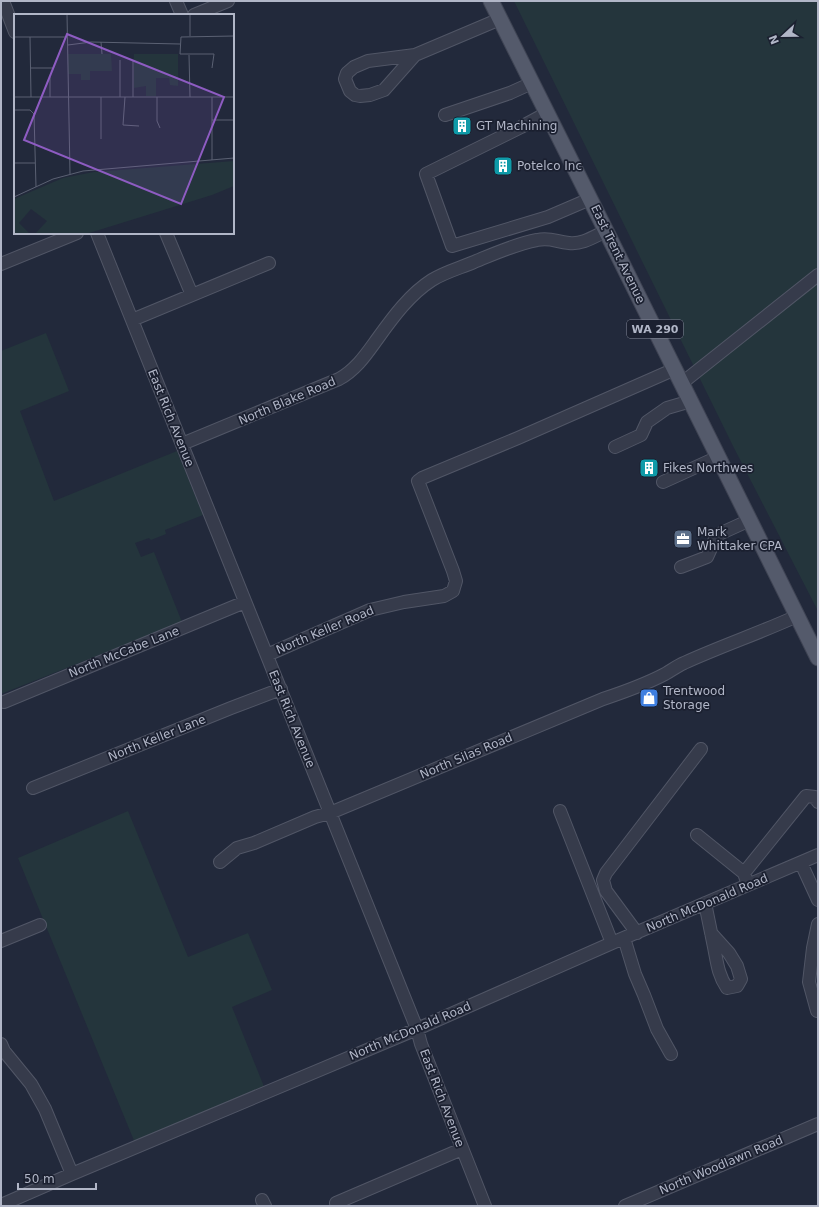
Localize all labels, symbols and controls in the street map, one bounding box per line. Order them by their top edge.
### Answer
inset map [14,14,234,234]
north arrow [763,16,803,56]
text: N [766,33,782,46]
building icon: GT Machining [451,115,473,137]
place label: GT Machining [476,119,557,133]
building icon: Potelco Inc [492,155,514,177]
place label: Potelco Inc [517,159,582,173]
street label: East Trent Avenue [588,202,648,306]
road number: WA 290 [627,320,683,338]
street label: East Rich Avenue [145,367,197,469]
street label: North Blake Road [236,374,338,428]
building icon: Fikes Northwes [638,457,660,479]
place label: Fikes Northwes [663,461,753,475]
place label: Mark Whittaker CPA [697,525,783,553]
office icon: Mark Whittaker CPA [672,528,694,550]
street label: North Keller Road [274,603,376,657]
street label: North McCabe Lane [67,623,181,681]
street label: East Rich Avenue [266,668,318,770]
place label: Trentwood Storage [662,684,725,712]
shop icon: Trentwood Storage [638,687,660,709]
street label: North Keller Lane [106,712,208,764]
street label: North Silas Road [418,730,514,782]
street label: North McDonald Road [644,871,770,935]
street label: North McDonald Road [347,999,473,1063]
street label: East Rich Avenue [417,1047,467,1149]
street label: North Woodlawn Road [657,1133,785,1197]
scale bar [18,1165,96,1191]
text: 50 m [24,1172,55,1186]

